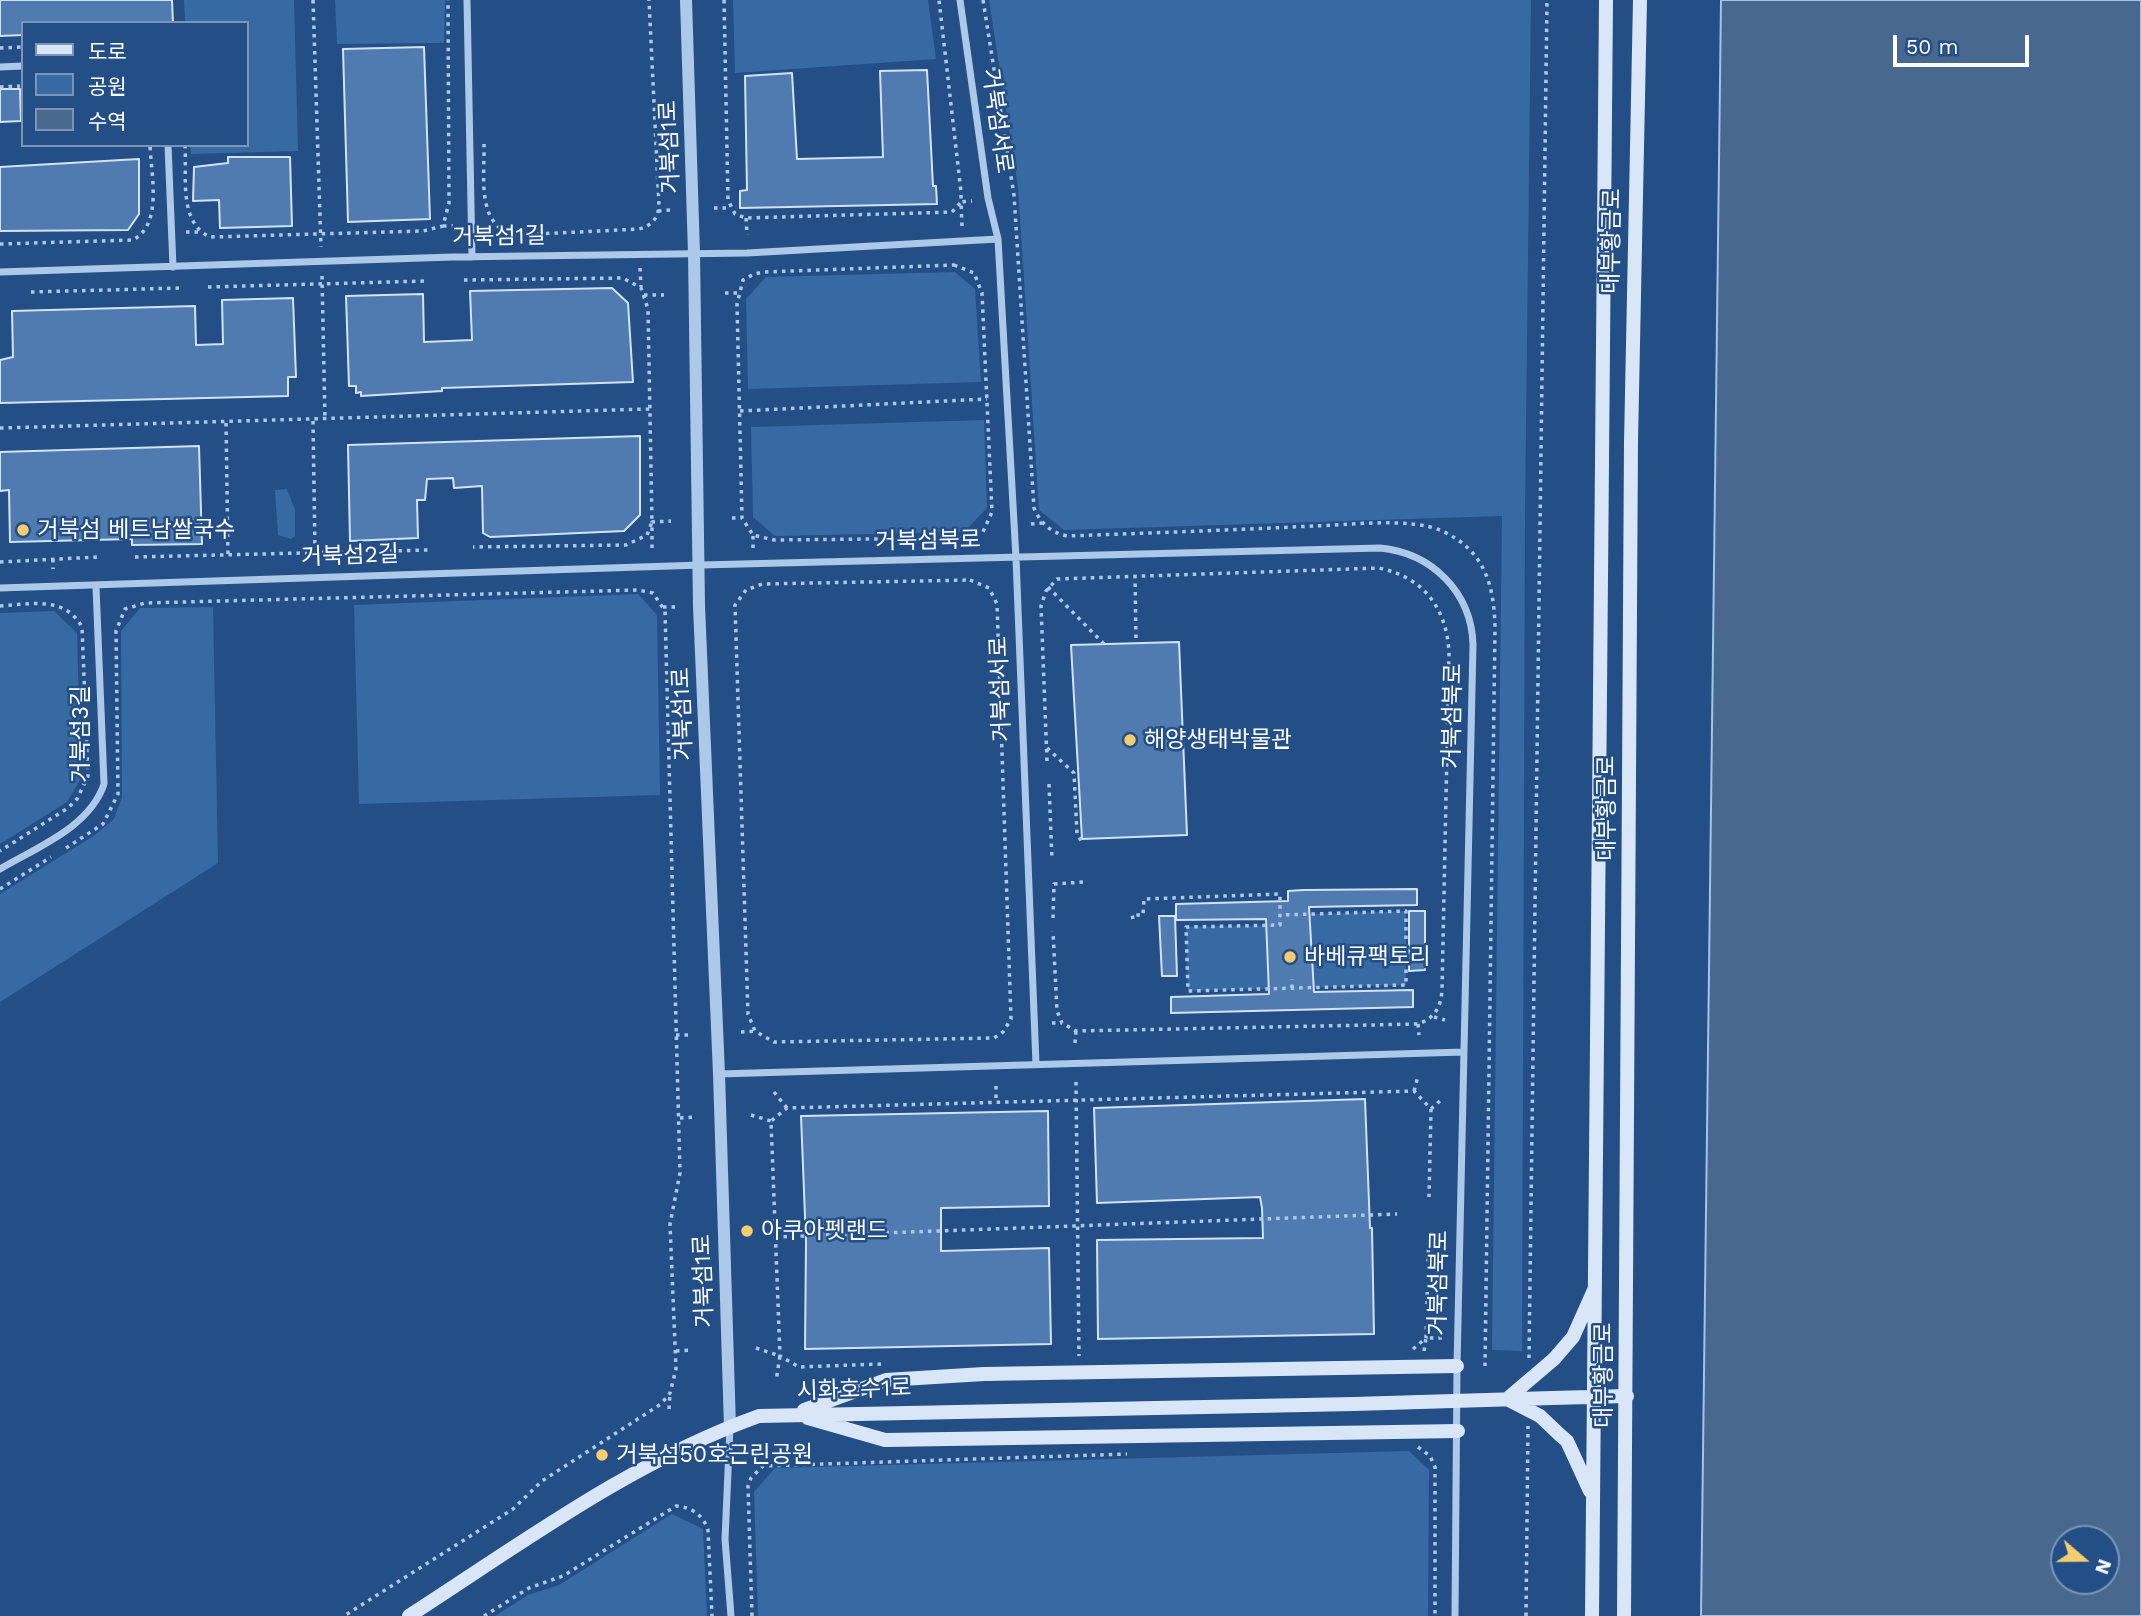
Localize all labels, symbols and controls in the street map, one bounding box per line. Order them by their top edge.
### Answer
legend [21,21,248,147]
scale bar [1896,21,2032,65]
text: 50 m [1906,34,1958,59]
text: 도로 [88,39,127,64]
street label: 거북섬서로 [976,67,1018,175]
text: 공원 [88,74,127,99]
street label: 거북섬1로 [655,100,685,194]
text: 수역 [88,109,127,134]
street label: 대부황금로 [1597,188,1627,294]
street label: 거북섬1길 [452,222,546,252]
place label: 거북섬 베트남쌀국수 [37,516,235,544]
marker: 거북섬 베트남쌀국수 [15,522,31,538]
street label: 거북섬북로 [875,526,981,556]
street label: 거북섬2길 [301,540,399,572]
street label: 거북섬서로 [985,636,1017,742]
street label: 거북섬북로 [1438,663,1468,769]
street label: 거북섬1로 [668,667,698,761]
street label: 거북섬3길 [67,685,95,783]
place label: 해양생태박물관 [1144,726,1292,754]
marker: 해양생태박물관 [1122,732,1138,748]
street label: 대부황금로 [1593,755,1621,861]
place label: 바베큐팩토리 [1304,943,1431,971]
marker: 바베큐팩토리 [1282,949,1298,965]
place label: 아쿠아펫랜드 [761,1217,888,1245]
marker: 아쿠아펫랜드 [739,1223,755,1239]
street label: 거북섬북로 [1424,1230,1454,1336]
street label: 거북섬1로 [689,1234,719,1328]
street label: 대부황금로 [1590,1322,1618,1428]
street label: 시화호수1로 [796,1374,912,1406]
place label: 거북섬50호근린공원 [616,1441,813,1469]
marker: 거북섬50호근린공원 [594,1447,610,1463]
north arrow [2050,1525,2120,1595]
text: N [2090,1556,2117,1577]

